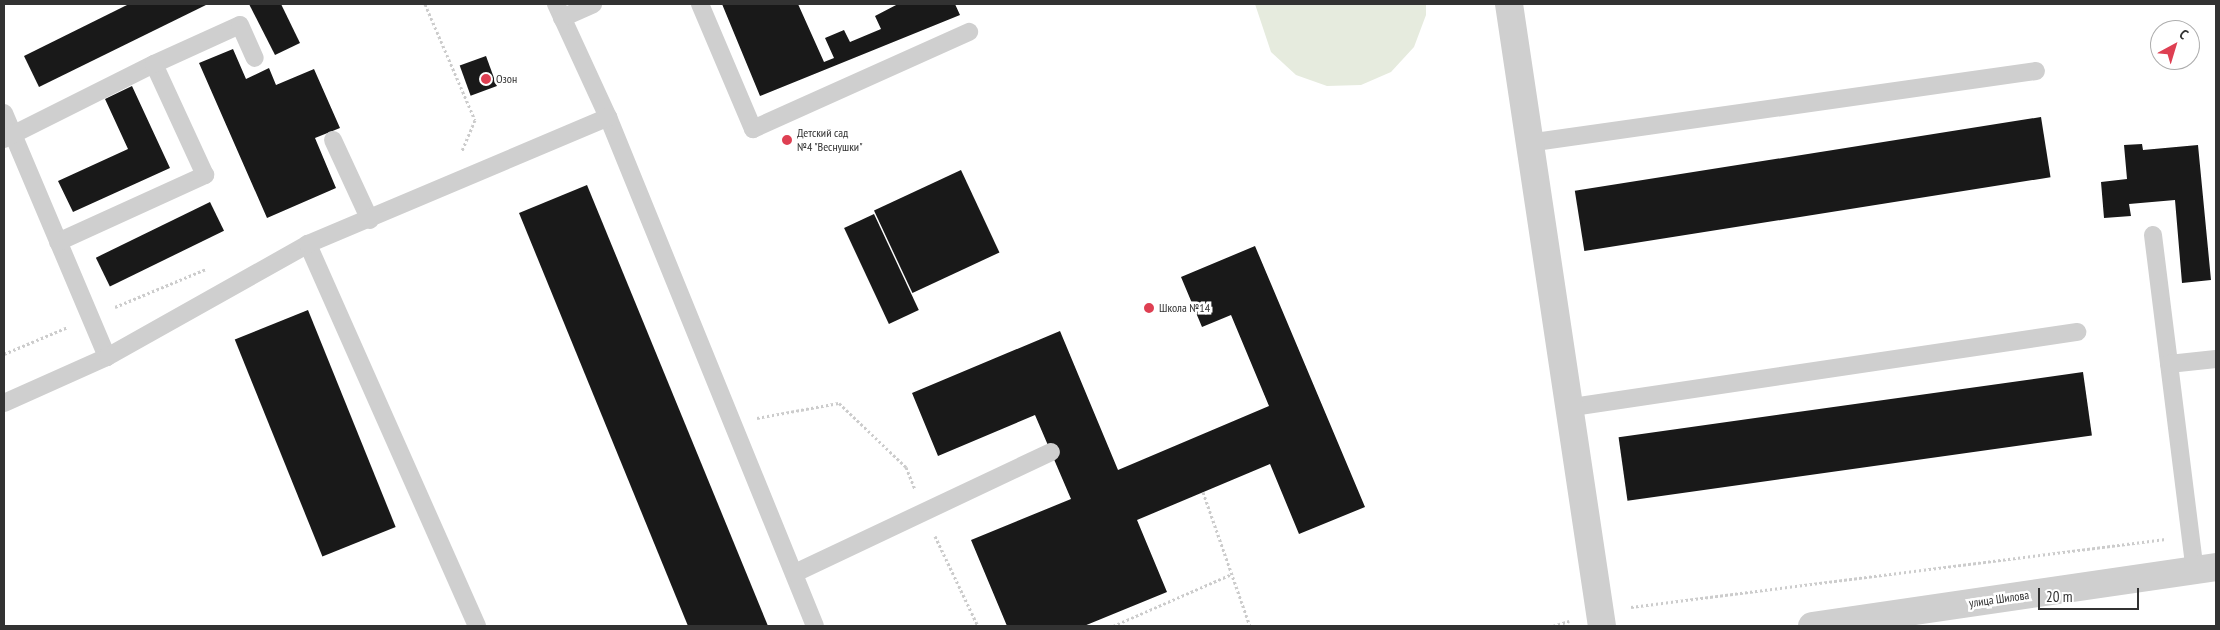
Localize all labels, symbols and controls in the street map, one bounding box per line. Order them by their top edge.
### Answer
north arrow [2150,20,2200,70]
text: С [2176,25,2192,43]
place label: Озон [496,72,517,86]
marker: Озон [480,73,492,85]
place label: Детский сад №4 "Веснушки" [797,126,863,154]
marker: Детский сад №4 "Веснушки" [781,134,793,146]
place label: Школа №14 [1159,301,1210,315]
marker: Школа №14 [1143,302,1155,314]
scale bar [2040,578,2141,610]
text: 20 m [2046,587,2072,606]
street label: улица Шилова [1968,588,2030,610]

